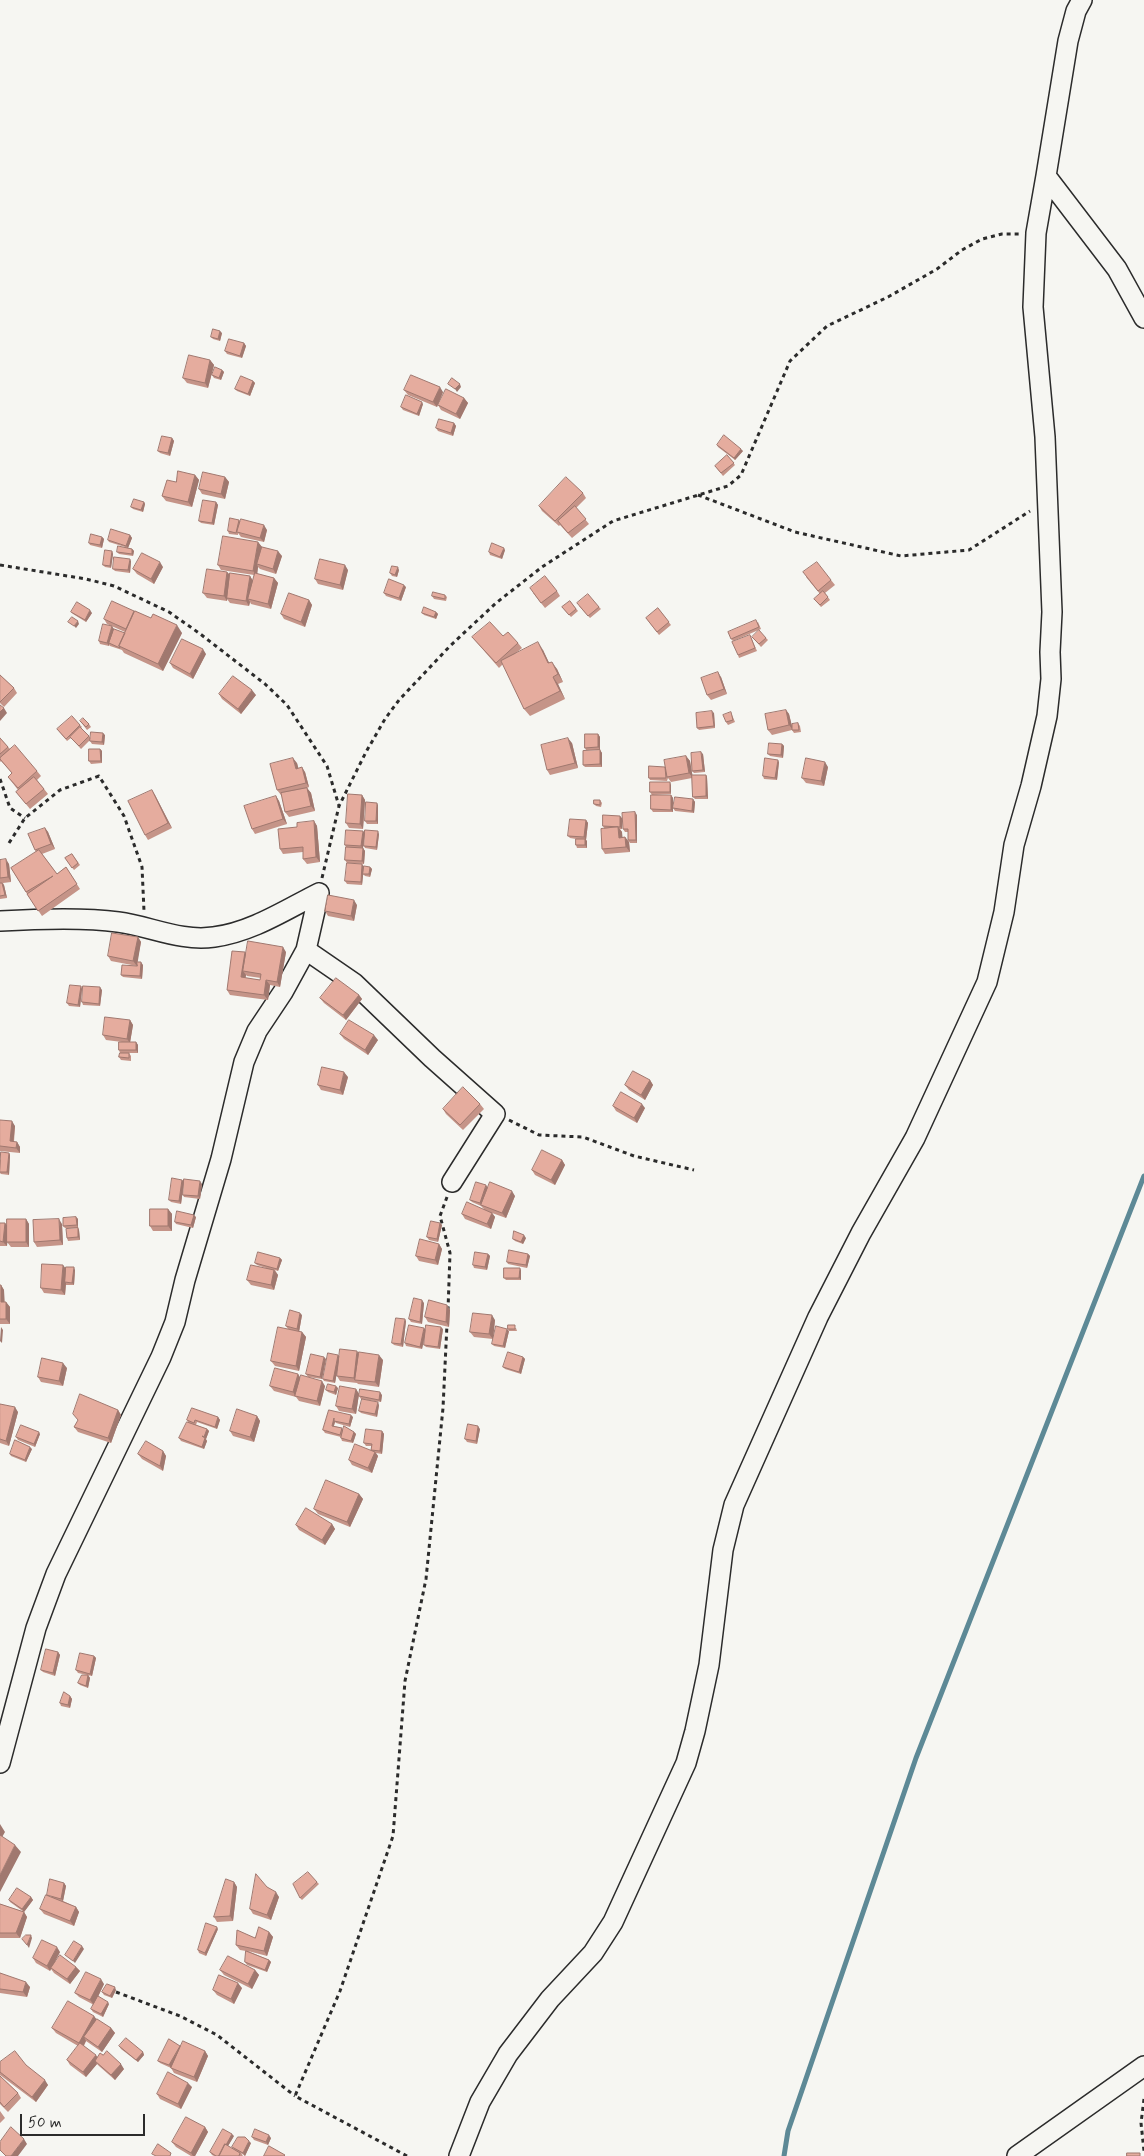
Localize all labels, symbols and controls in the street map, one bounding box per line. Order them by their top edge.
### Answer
scale bar [22,2104,148,2136]
text: 50 m [28,2113,62,2133]

